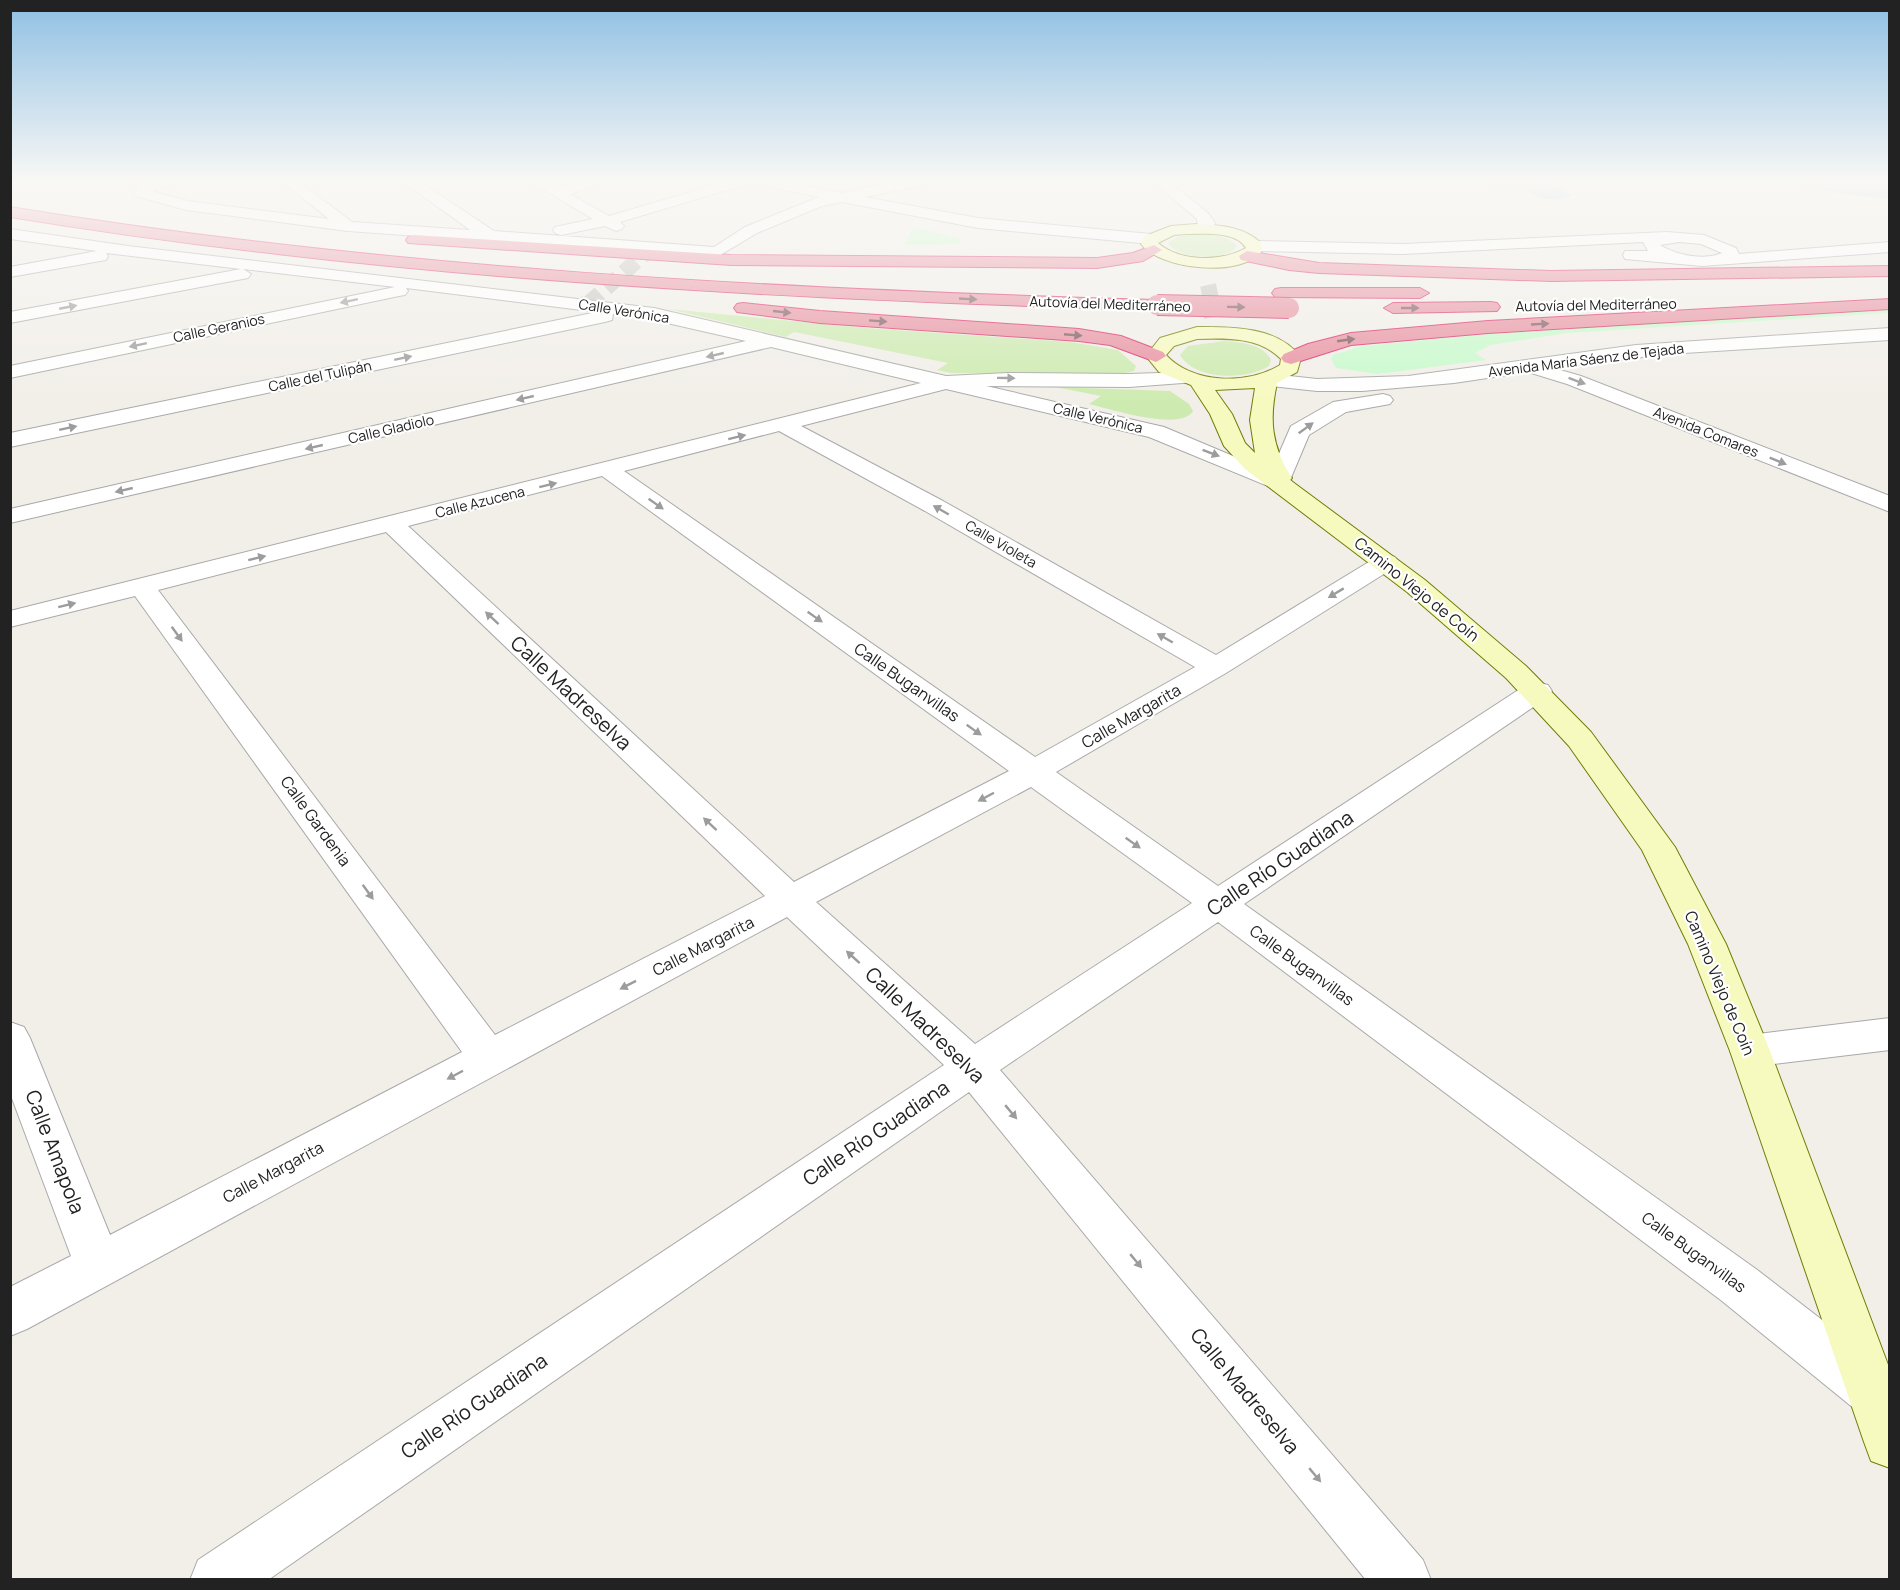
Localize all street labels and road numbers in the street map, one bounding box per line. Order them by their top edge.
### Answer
street label: Autovía del Mediterráneo [1029,291,1191,316]
street label: Calle Verónica [577,294,671,327]
street label: Autovía del Mediterráneo [1515,294,1677,315]
street label: Calle Geranios [171,309,266,346]
street label: Avenida María Sáenz de Tejada [1487,338,1685,381]
street label: Calle del Tulipán [267,355,373,396]
street label: Calle Verónica [1051,398,1145,437]
street label: Avenida Comares [1651,402,1762,461]
street label: Calle Gladiolo [346,409,436,448]
street label: Calle Azucena [433,481,527,522]
street label: Calle Violeta [962,515,1041,572]
street label: Camino Viejo de Coín [1350,532,1484,646]
street label: Calle Madreselva [505,629,638,756]
street label: Calle Buganvillas [850,637,964,727]
street label: Calle Margarita [1077,679,1185,753]
street label: Calle Gardenia [276,771,356,871]
street label: Calle Río Guadiana [1201,804,1358,922]
street label: Camino Viejo de Coín [1680,907,1760,1059]
street label: Calle Margarita [648,911,758,981]
street label: Calle Buganvillas [1245,920,1359,1010]
street label: Calle Madreselva [860,961,991,1089]
street label: Calle Río Guadiana [797,1074,954,1192]
street label: Calle Amapola [19,1086,91,1218]
street label: Calle Margarita [219,1136,327,1208]
street label: Calle Buganvillas [1637,1207,1751,1297]
street label: Calle Madreselva [1185,1322,1306,1459]
street label: Calle Río Guadiana [395,1347,552,1465]

